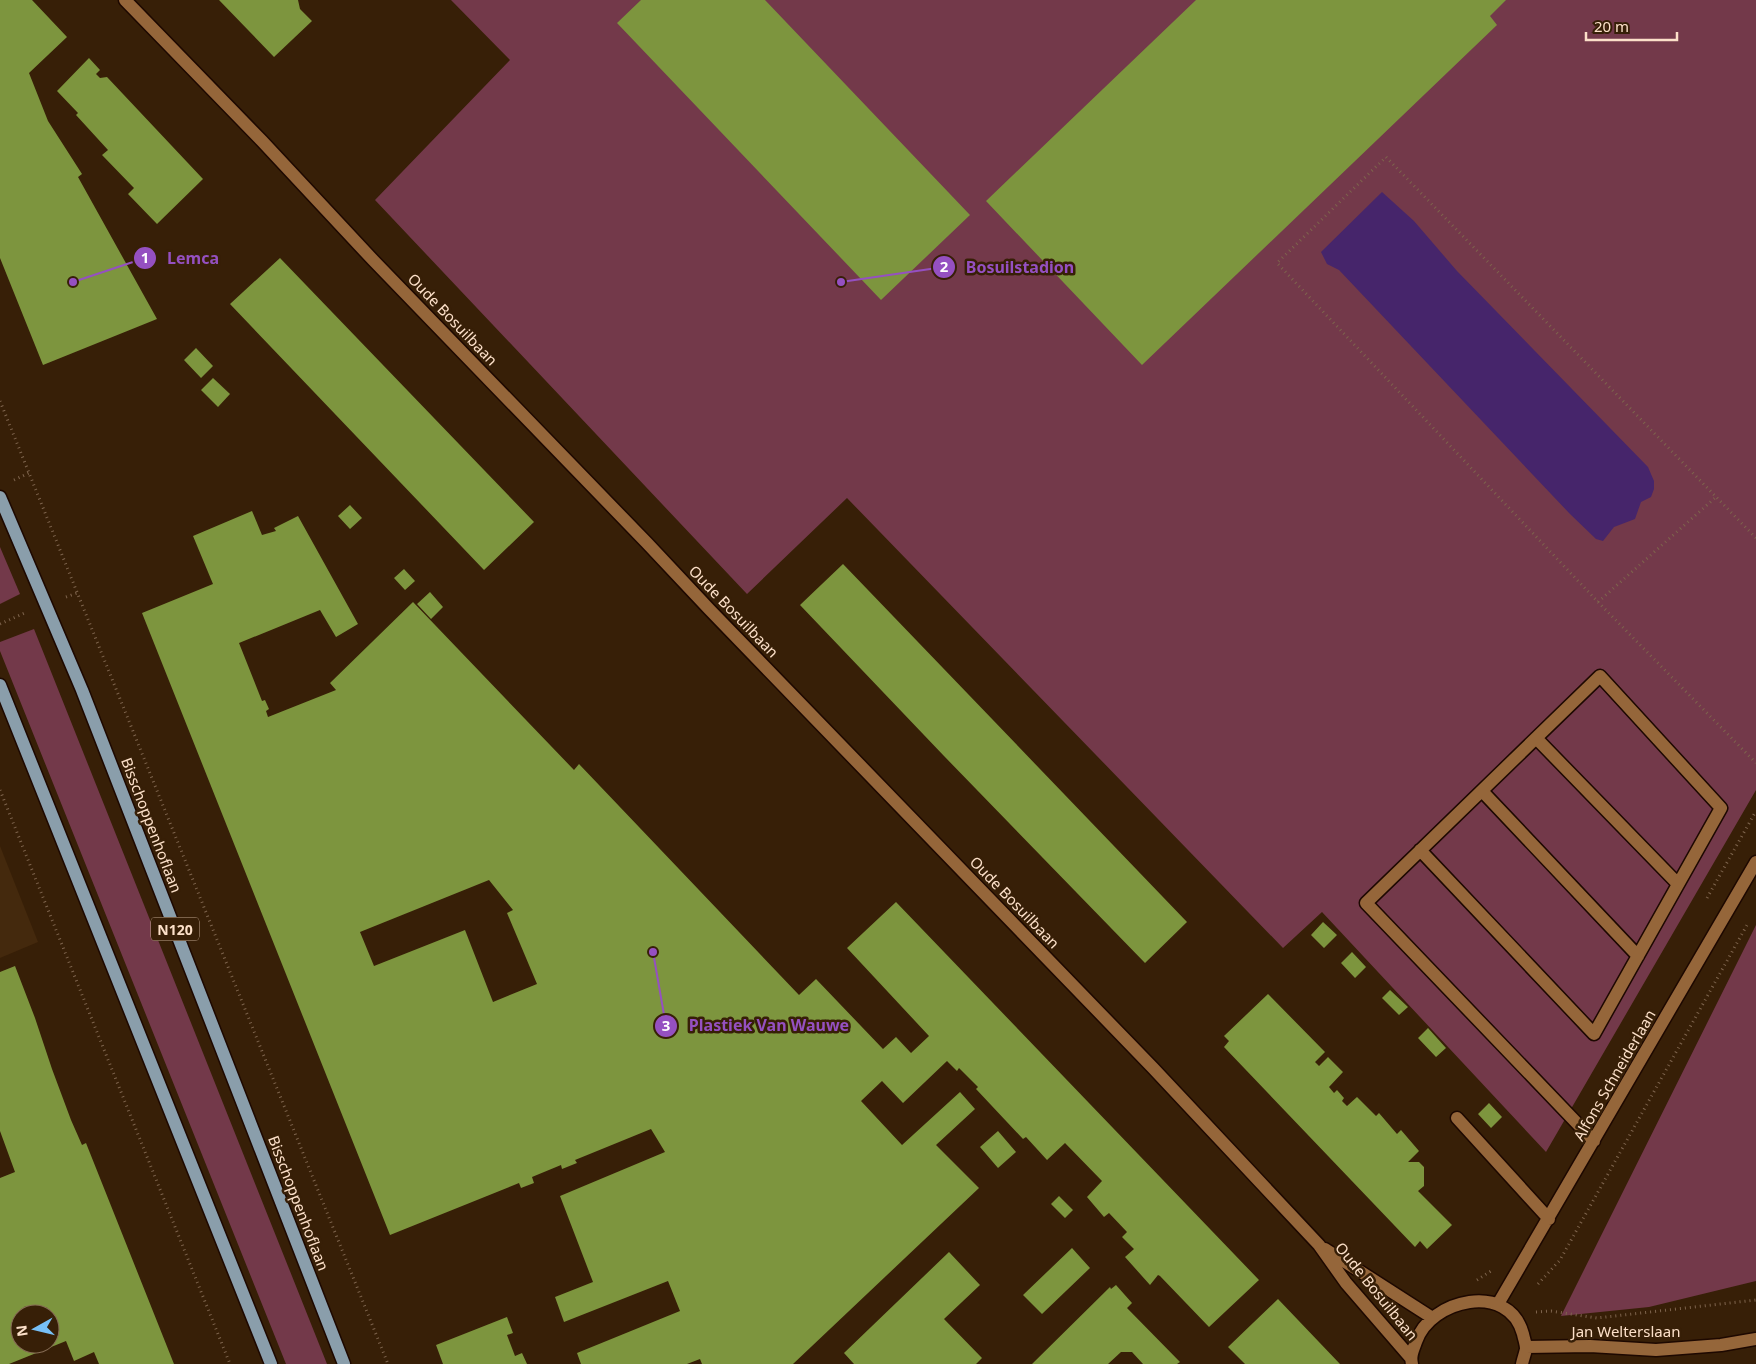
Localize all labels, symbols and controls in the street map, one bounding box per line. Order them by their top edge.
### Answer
scale bar [1586,10,1677,42]
text: 20 m [1594,16,1629,36]
callout: Lemca [133,243,229,274]
text: 1 [141,247,149,267]
text: Lemca [167,247,219,269]
callout: Bosuilstadion [931,252,1085,283]
text: 2 [940,256,949,276]
text: Bosuilstadion [966,256,1074,278]
street label: Oude Bosuilbaan [404,269,502,369]
street label: Oude Bosuilbaan [685,561,783,661]
street label: Bisschoppenhoflaan [117,755,187,895]
street label: Oude Bosuilbaan [966,852,1064,952]
road number: N120 [151,918,199,941]
street label: Alfons Schneiderlaan [1568,1006,1660,1144]
callout: Plastiek Van Wauwe [653,1010,859,1041]
text: Plastiek Van Wauwe [689,1014,849,1036]
text: 3 [662,1015,670,1035]
street label: Bisschoppenhoflaan [264,1133,334,1273]
street label: Oude Bosuilbaan [1331,1238,1423,1344]
north arrow [10,1304,60,1354]
street label: Jan Welterslaan [1570,1321,1680,1341]
text: N [11,1324,32,1338]

